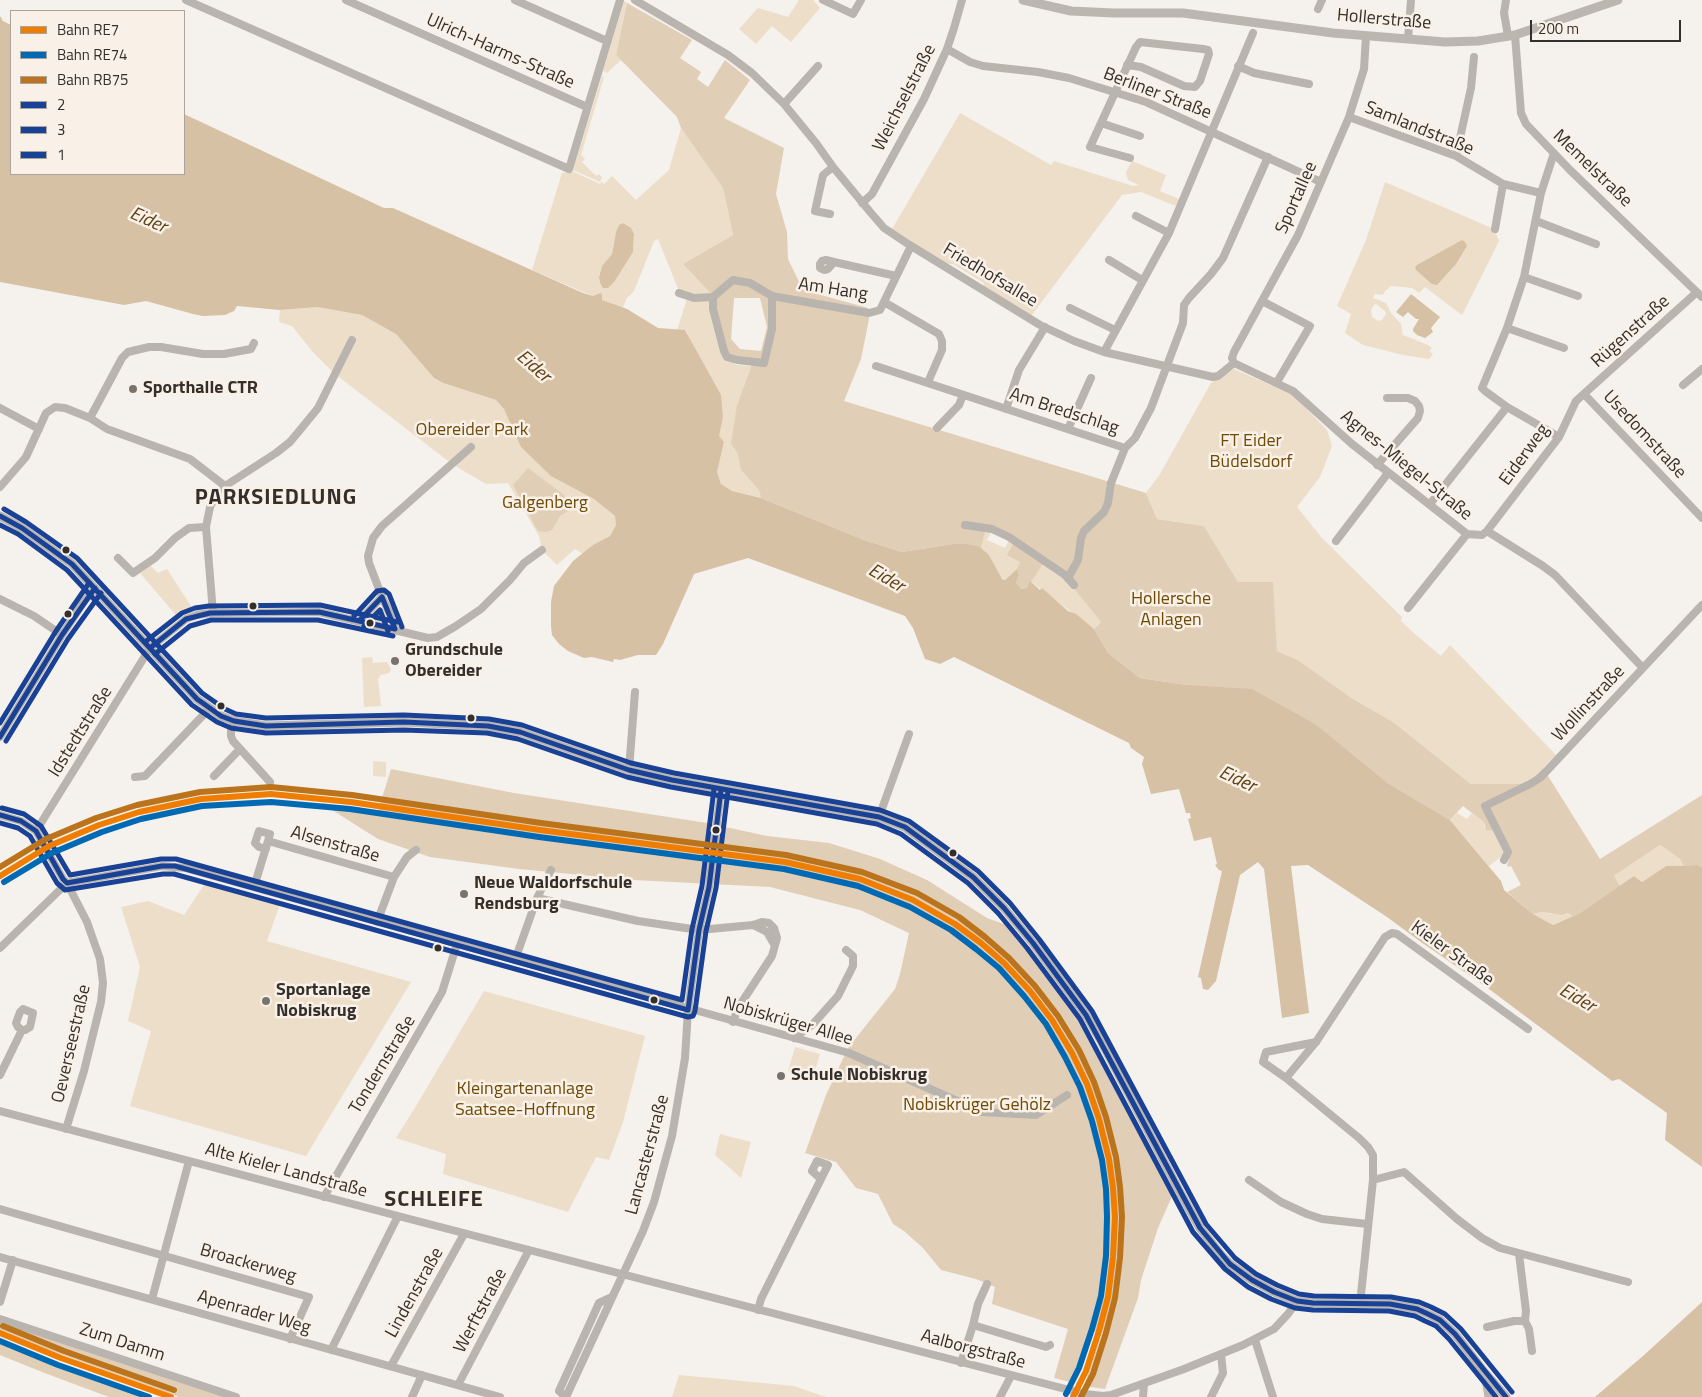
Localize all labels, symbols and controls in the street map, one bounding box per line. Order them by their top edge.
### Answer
street label: Hollerstraße [1336,5,1432,35]
legend [10,10,185,175]
street label: Ulrich-Harms-Straße [423,10,577,94]
scale bar [1532,10,1683,42]
text: 200 m [1538,17,1579,40]
text: Bahn RE7 [57,18,119,41]
street label: Weichselstraße [869,41,941,155]
text: Bahn RE74 [57,43,128,66]
street label: Berliner Straße [1100,63,1214,125]
text: Bahn RB75 [57,68,128,91]
text: 2 [57,93,65,116]
street label: Samlandstraße [1361,97,1477,161]
text: 3 [57,118,65,141]
street label: Memelstraße [1548,126,1636,212]
text: 1 [57,143,65,166]
street label: Sportallee [1272,159,1322,237]
water label: Eider [126,203,170,239]
street label: Friedhofsallee [939,239,1041,313]
street label: Am Hang [797,274,869,306]
street label: Rügenstraße [1587,291,1675,373]
water label: Eider [511,346,555,388]
place label: Sporthalle CTR [143,378,258,400]
marker: Sporthalle CTR [127,383,139,395]
street label: Am Bredschlag [1007,384,1121,440]
street label: Usedomstraße [1598,387,1690,483]
street label: Agnes-Miegel-Straße [1336,406,1476,526]
park label: Obereider Park [416,420,528,442]
street label: Eiderweg [1495,420,1555,490]
park label: FT Eider Büdelsdorf [1210,431,1292,474]
district label: PARKSIEDLUNG [193,486,359,512]
park label: Galgenberg [502,493,588,515]
unlabelled marker [61,545,71,555]
water label: Eider [864,560,908,598]
park label: Hollersche Anlagen [1131,589,1211,632]
unlabelled marker [248,601,258,611]
unlabelled marker [63,609,73,619]
unlabelled marker [365,618,375,628]
place label: Grundschule Obereider [405,640,503,682]
marker: Grundschule Obereider [389,655,401,667]
street label: Wollinstraße [1548,661,1630,747]
street label: Idstedtstraße [45,683,117,781]
unlabelled marker [216,701,226,711]
unlabelled marker [466,713,476,723]
water label: Eider [1215,762,1259,798]
street label: Alsenstraße [288,822,382,868]
unlabelled marker [711,825,721,835]
unlabelled marker [948,848,958,858]
place label: Neue Waldorfschule Rendsburg [474,873,632,916]
marker: Neue Waldorfschule Rendsburg [458,888,470,900]
street label: Kieler Straße [1406,917,1498,991]
unlabelled marker [433,943,443,953]
place label: Sportanlage Nobiskrug [276,980,370,1022]
water label: Eider [1555,980,1599,1018]
street label: Oeverseestraße [48,983,96,1105]
street label: Nobiskrüger Allee [721,993,855,1051]
marker: Sportanlage Nobiskrug [260,995,272,1007]
unlabelled marker [649,995,659,1005]
street label: Tondernstraße [345,1012,421,1118]
place label: Schule Nobiskrug [791,1065,927,1087]
marker: Schule Nobiskrug [775,1070,787,1082]
park label: Kleingartenanlage Saatsee-Hoffnung [455,1079,595,1122]
street label: Lancasterstraße [622,1093,674,1217]
park label: Nobiskrüger Gehölz [903,1095,1051,1117]
street label: Alte Kieler Landstraße [202,1139,370,1203]
district label: SCHLEIFE [383,1188,485,1214]
street label: Broackerweg [197,1240,299,1288]
street label: Lindenstraße [381,1244,449,1342]
street label: Werftstraße [450,1265,512,1357]
street label: Apenrader Weg [195,1287,313,1339]
street label: Zum Damm [76,1319,168,1367]
street label: Aalborgstraße [918,1326,1028,1374]

